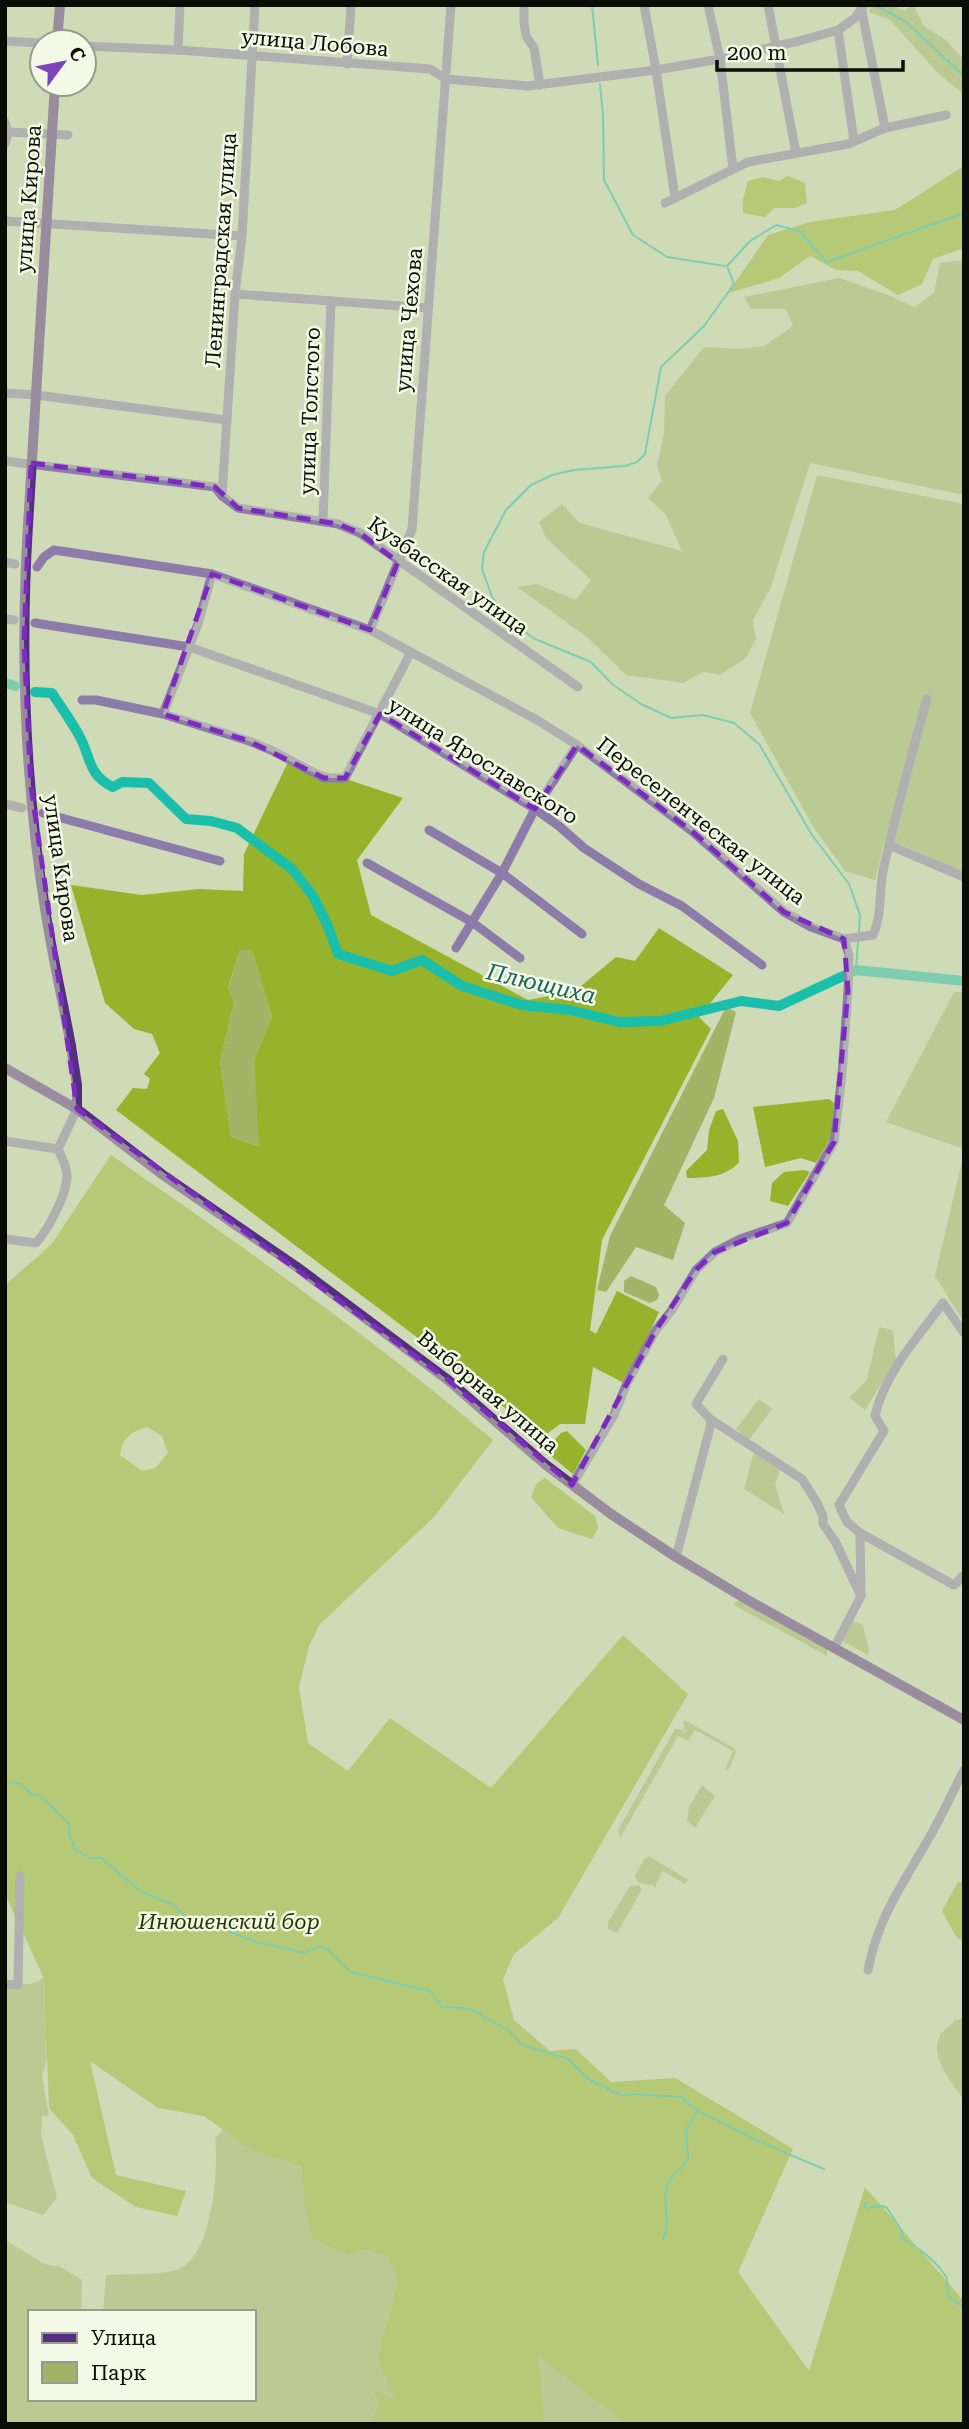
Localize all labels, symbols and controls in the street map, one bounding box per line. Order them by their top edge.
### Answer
street label: улица Лобова [240,25,390,61]
north arrow [28,28,98,98]
scale bar [717,28,902,72]
text: 200 m [727,41,787,65]
text: С [64,43,90,66]
street label: улица Кирова [12,123,46,274]
street label: Ленинградская улица [201,131,241,368]
street label: улица Чехова [391,246,427,393]
street label: улица Толстого [295,327,325,495]
street label: Кузбасская улица [363,512,533,641]
street label: улица Ярославского [383,693,583,829]
street label: Переселенческая улица [592,732,810,910]
street label: улица Кирова [39,793,83,944]
water label: Плющиха [483,958,598,1010]
street label: Выборная улица [412,1326,564,1458]
park label: Инюшенский бор [137,1910,320,1934]
legend [28,2310,256,2401]
text: Улица [91,2326,157,2350]
text: Парк [91,2361,147,2385]

